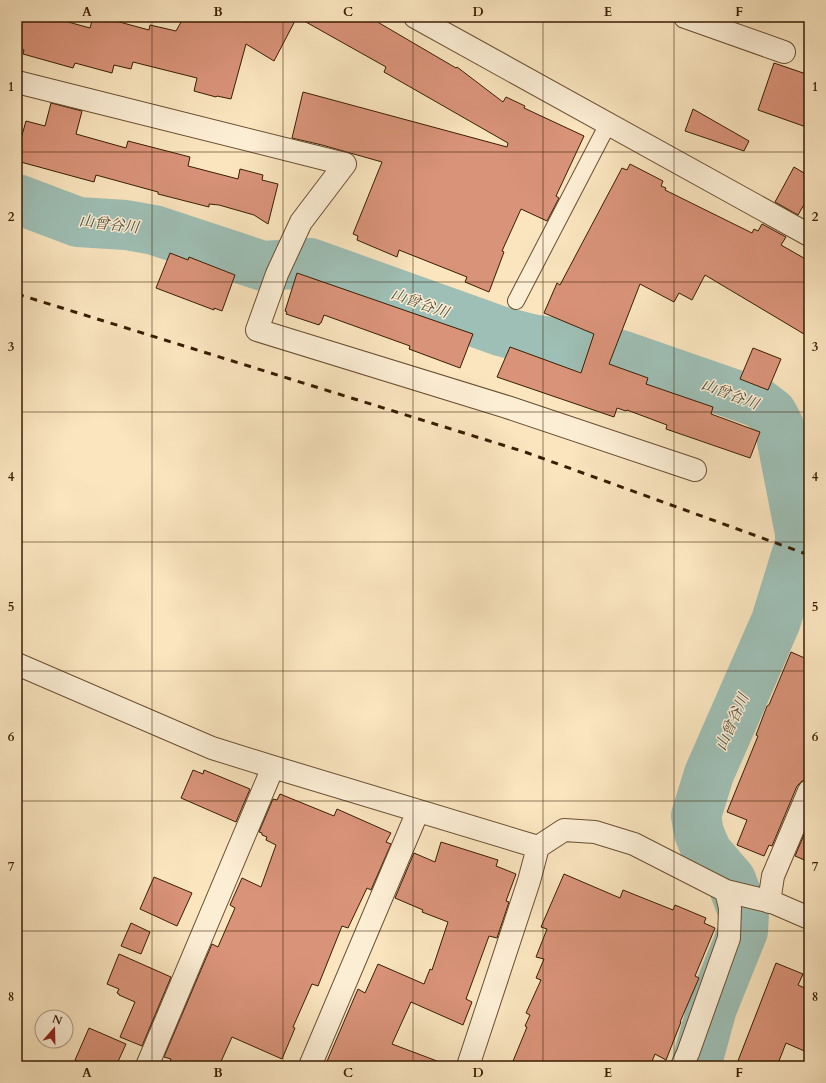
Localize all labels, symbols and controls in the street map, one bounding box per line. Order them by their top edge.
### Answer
text: A [82,3,92,21]
text: B [213,3,223,21]
text: C [343,3,353,21]
text: D [472,3,484,21]
text: E [604,3,612,21]
text: F [735,3,743,21]
text: 1 [8,78,14,96]
text: 1 [812,78,818,96]
text: 2 [8,208,15,226]
text: 2 [812,208,819,226]
water label: 山曾谷川 [78,210,142,238]
water label: 山曾谷川 [388,283,453,323]
text: 3 [8,338,15,356]
text: 3 [812,338,819,356]
water label: 山曾谷川 [698,374,763,415]
text: 4 [8,468,15,486]
text: 4 [812,468,819,486]
text: 5 [8,598,14,616]
text: 5 [812,598,818,616]
water label: 山曾谷川 [711,689,754,753]
text: 6 [8,728,15,746]
text: 6 [812,728,819,746]
text: 7 [8,858,15,876]
text: 7 [812,858,819,876]
text: 8 [8,988,14,1006]
text: 8 [812,988,818,1006]
north arrow [34,1009,74,1049]
text: N [50,1011,65,1029]
text: A [82,1064,92,1082]
text: B [213,1064,223,1082]
text: C [343,1064,353,1082]
text: D [472,1064,484,1082]
text: E [604,1064,612,1082]
text: F [735,1064,743,1082]

